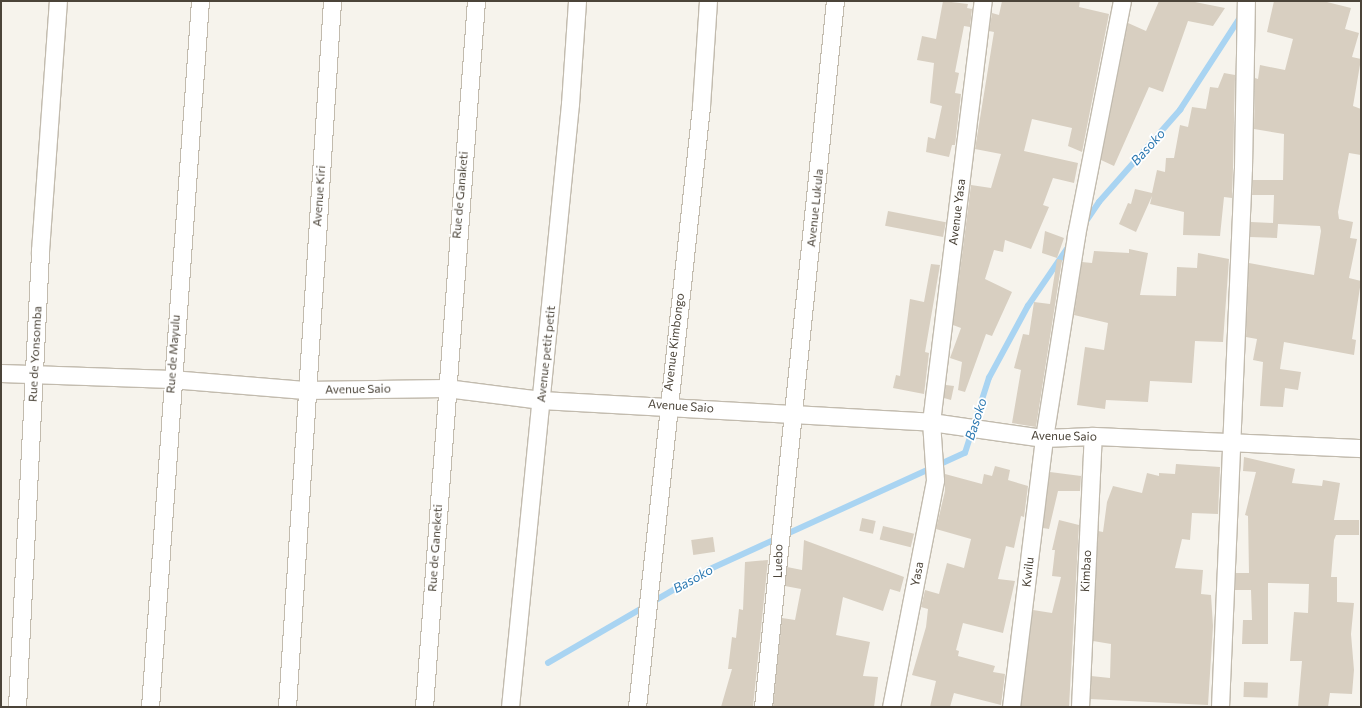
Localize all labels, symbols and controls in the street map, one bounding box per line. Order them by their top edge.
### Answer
water label: Basoko [1128,126,1168,168]
street label: Rue de Ganaketi [449,151,471,239]
street label: Avenue Kiri [310,165,328,227]
street label: Avenue Lukula [804,168,826,248]
street label: Avenue Yasa [946,178,968,246]
street label: Avenue Kimbongo [661,292,687,392]
street label: Avenue petit petit [534,305,558,403]
street label: Rue de Yonsomba [25,306,45,402]
street label: Rue de Mayulu [163,314,183,394]
street label: Avenue Saio [325,381,391,397]
water label: Basoko [962,396,990,442]
street label: Avenue Saio [648,397,714,415]
street label: Avenue Saio [1031,428,1097,444]
street label: Rue de Ganeketi [425,504,445,592]
street label: Luebo [771,544,785,578]
street label: Kimbao [1078,550,1094,592]
street label: Kwilu [1019,556,1037,588]
street label: Yasa [908,561,926,587]
water label: Basoko [670,562,716,596]

